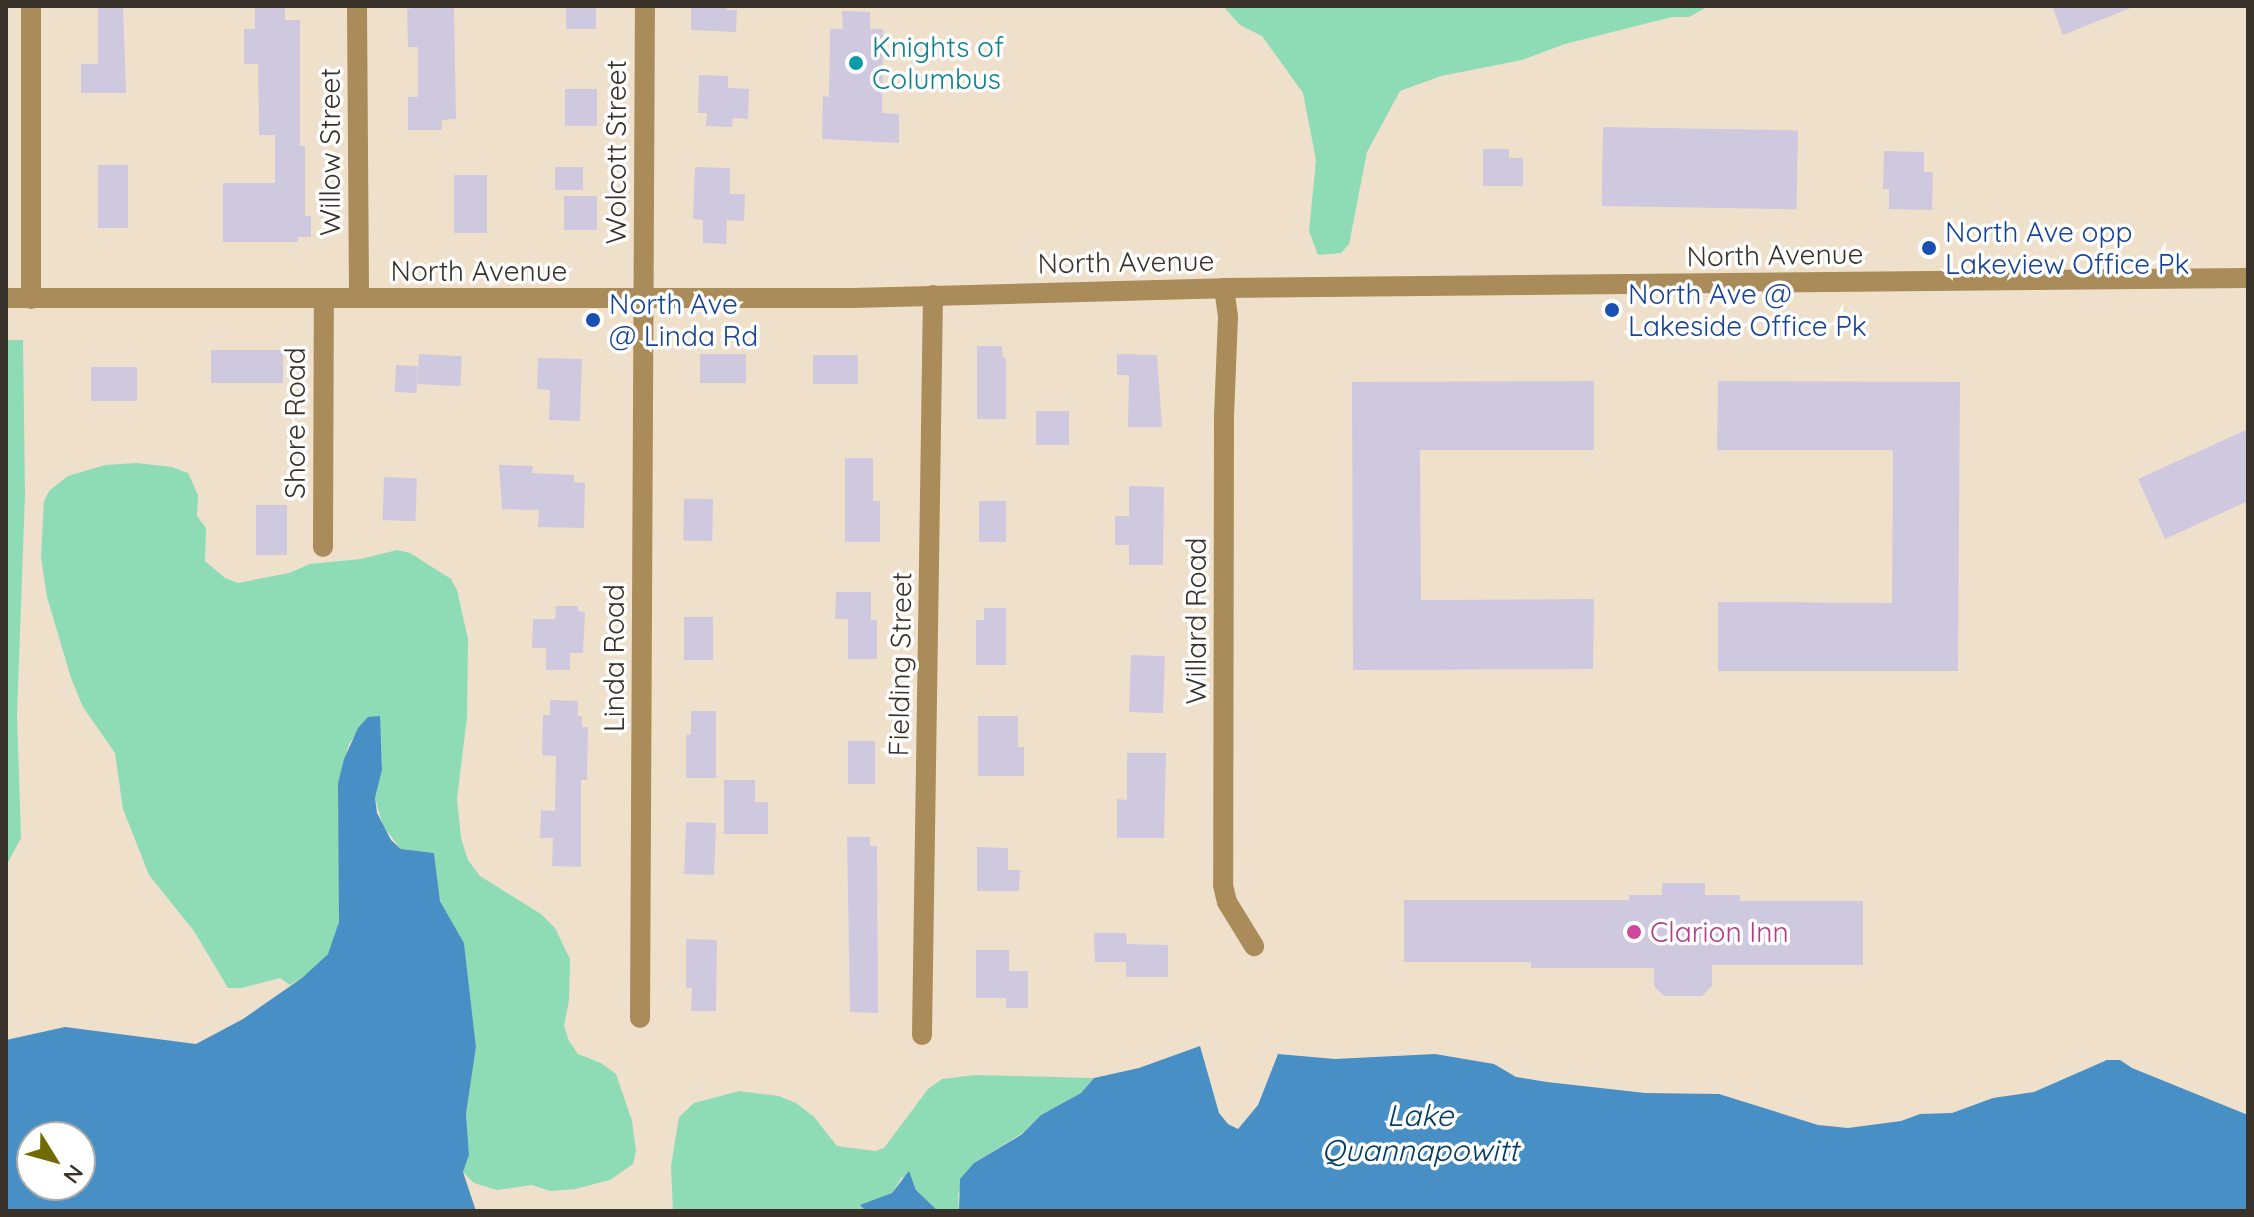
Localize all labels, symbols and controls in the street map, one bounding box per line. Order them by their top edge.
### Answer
place label: Knights of Columbus [872,30,1004,96]
marker: Knights of Columbus [847,54,865,72]
street label: Wolcott Street [599,60,633,244]
street label: Willow Street [313,68,347,236]
place label: North Ave opp Lakeview Office Pk [1945,215,2189,281]
street label: North Avenue [1686,237,1864,273]
marker: North Ave opp Lakeview Office Pk [1920,239,1938,257]
street label: North Avenue [1037,244,1215,280]
street label: North Avenue [391,254,567,288]
place label: North Ave @ Lakeside Office Pk [1628,277,1867,343]
place label: North Ave @ Linda Rd [609,287,758,353]
marker: North Ave @ Lakeside Office Pk [1603,301,1621,319]
marker: North Ave @ Linda Rd [584,311,602,329]
street label: Shore Road [278,347,312,499]
street label: Willard Road [1179,537,1213,705]
street label: Fielding Street [882,571,918,757]
street label: Linda Road [597,584,631,732]
place label: Clarion Inn [1650,915,1789,949]
marker: Clarion Inn [1625,923,1643,941]
water label: Lake Quannapowitt [1322,1097,1518,1168]
north arrow [16,1121,96,1201]
text: N [58,1159,90,1189]

